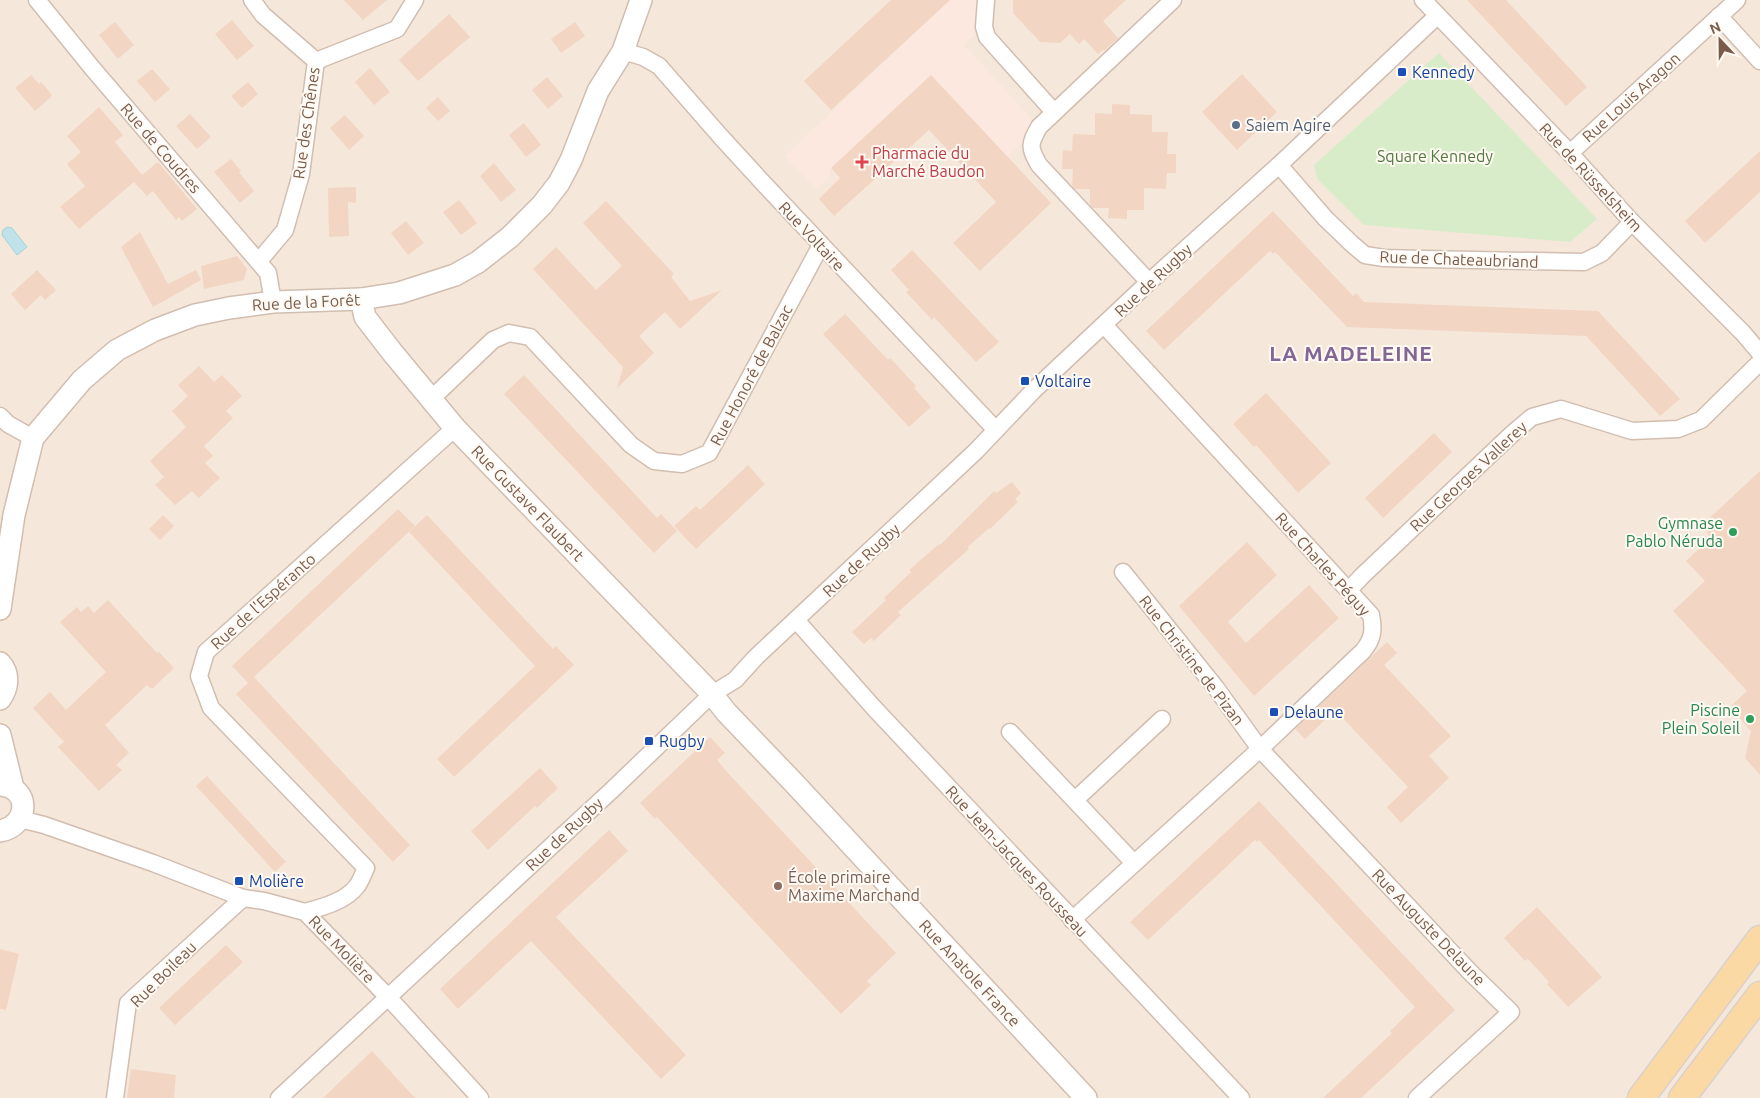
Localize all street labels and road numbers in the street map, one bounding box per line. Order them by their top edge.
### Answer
street label: Rue Louis Aragon [1578,48,1684,146]
street label: Rue des Chênes [289,66,323,180]
street label: Rue de Coudres [117,99,205,197]
street label: Rue de Rüsselsheim [1536,119,1646,235]
street label: Rue Voltaire [775,198,849,274]
street label: Rue de Rugby [1111,240,1195,320]
street label: Rue de Chateaubriand [1379,247,1539,271]
street label: Rue de la Forêt [251,290,361,314]
street label: Rue Honoré de Balzac [706,301,796,448]
street label: Rue Georges Vallerey [1406,417,1530,535]
street label: Rue Gustave Flaubert [468,442,588,565]
street label: Rue Charles Péguy [1272,509,1374,619]
street label: Rue de Rugby [819,520,903,600]
street label: Rue de l'Espéranto [207,549,319,653]
street label: Rue Christine de Pizan [1136,592,1248,728]
street label: Rue Jean-Jacques Rousseau [942,782,1092,940]
street label: Rue de Rugby [522,794,606,874]
street label: Rue Auguste Delaune [1369,865,1489,989]
street label: Rue Molière [305,912,379,986]
street label: Rue Anatole France [916,916,1024,1030]
street label: Rue Boileau [126,937,200,1011]

